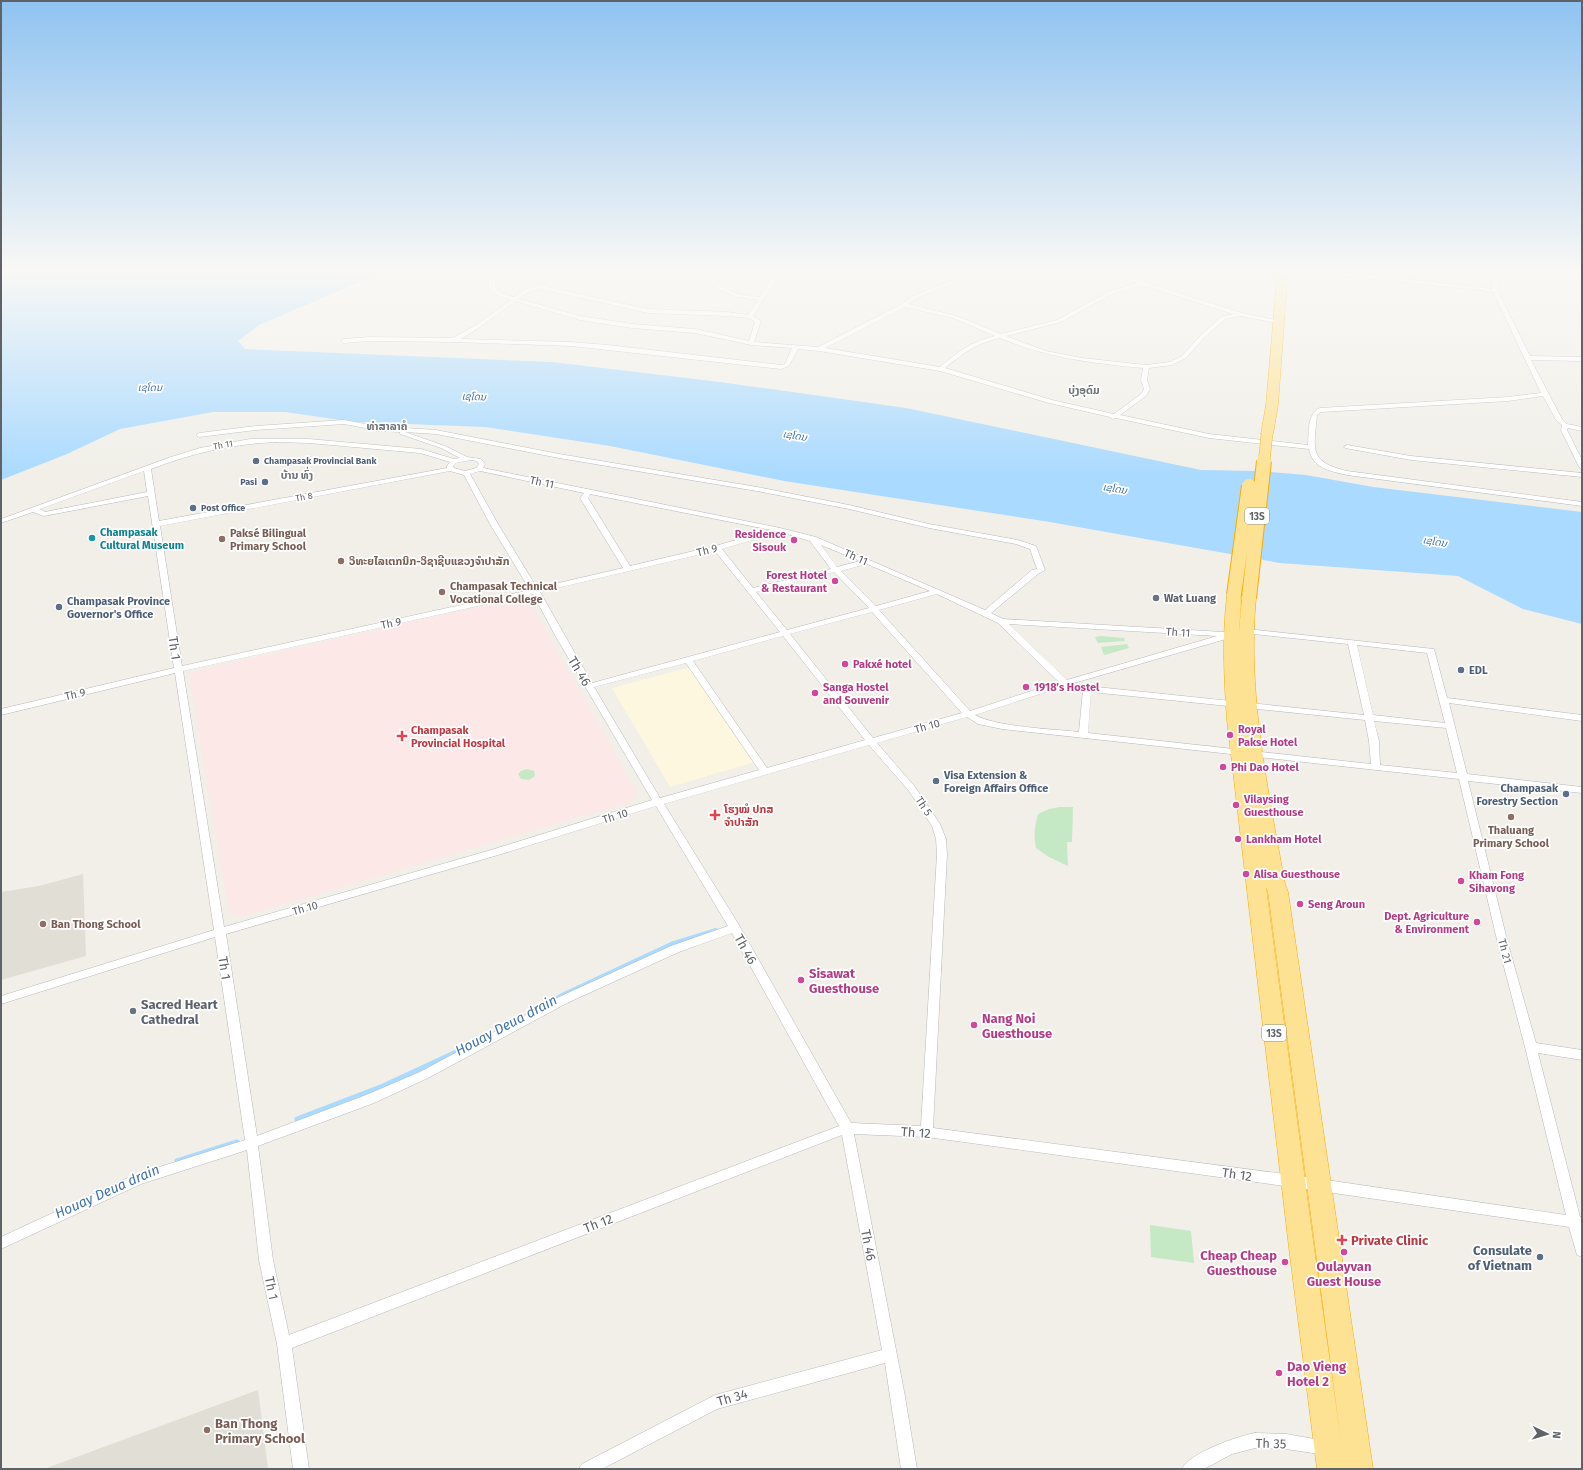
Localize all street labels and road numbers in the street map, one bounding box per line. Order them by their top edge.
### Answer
street label: Th 11 [212,438,234,452]
street label: Th 11 [529,474,555,491]
street label: Th 8 [295,491,313,503]
road number: 13S [1245,508,1269,524]
street label: Th 9 [695,542,719,559]
street label: Th 11 [842,547,870,568]
street label: Th 9 [380,615,403,632]
street label: Th 11 [1165,625,1191,640]
street label: Th 1 [165,635,184,661]
street label: Th 46 [565,654,594,689]
street label: Th 9 [64,686,87,703]
street label: Th 10 [913,717,941,736]
street label: Th 5 [912,794,935,819]
street label: Th 10 [601,806,629,826]
street label: Th 10 [291,899,319,918]
street label: Th 46 [731,932,760,967]
street label: Th 21 [1495,937,1514,965]
street label: Th 1 [215,955,234,981]
road number: 13S [1262,1025,1286,1041]
street label: Th 12 [901,1124,931,1141]
street label: Th 12 [1221,1165,1253,1184]
street label: Th 12 [582,1211,615,1236]
street label: Th 46 [858,1228,879,1262]
street label: Th 1 [262,1275,281,1301]
street label: Th 34 [715,1386,749,1409]
street label: Th 35 [1255,1436,1287,1451]

